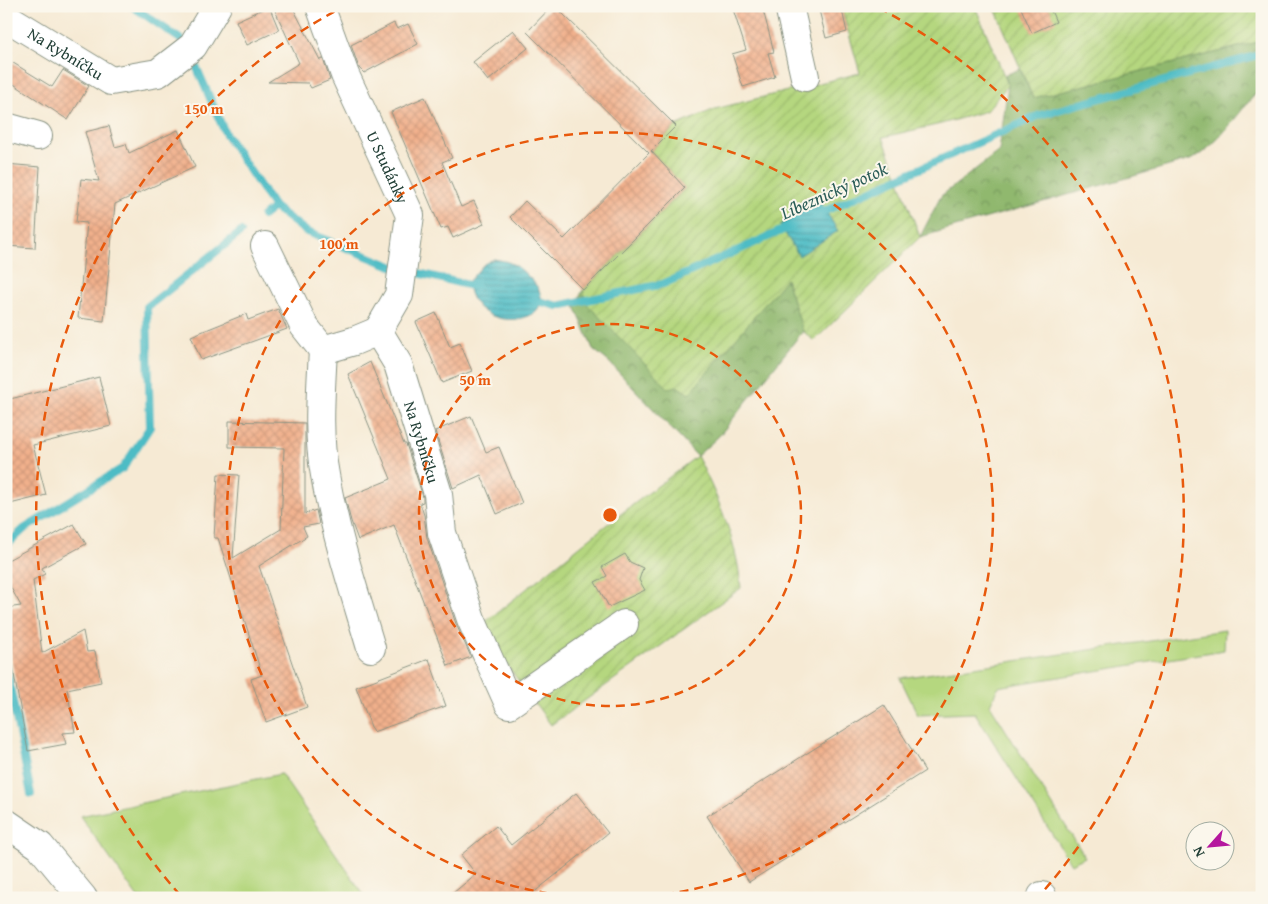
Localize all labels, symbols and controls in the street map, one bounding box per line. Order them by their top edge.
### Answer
street label: Na Rybníčku [23,21,108,86]
text: 150 m [184,98,224,119]
street label: U Studánky [361,127,415,207]
water label: Líbeznický potok [775,155,892,227]
text: 100 m [319,233,359,254]
text: 50 m [459,369,491,390]
street label: Na Rybníčku [398,398,446,486]
centre of rings [601,506,619,524]
north arrow [1186,822,1236,872]
text: N [1187,843,1209,861]

